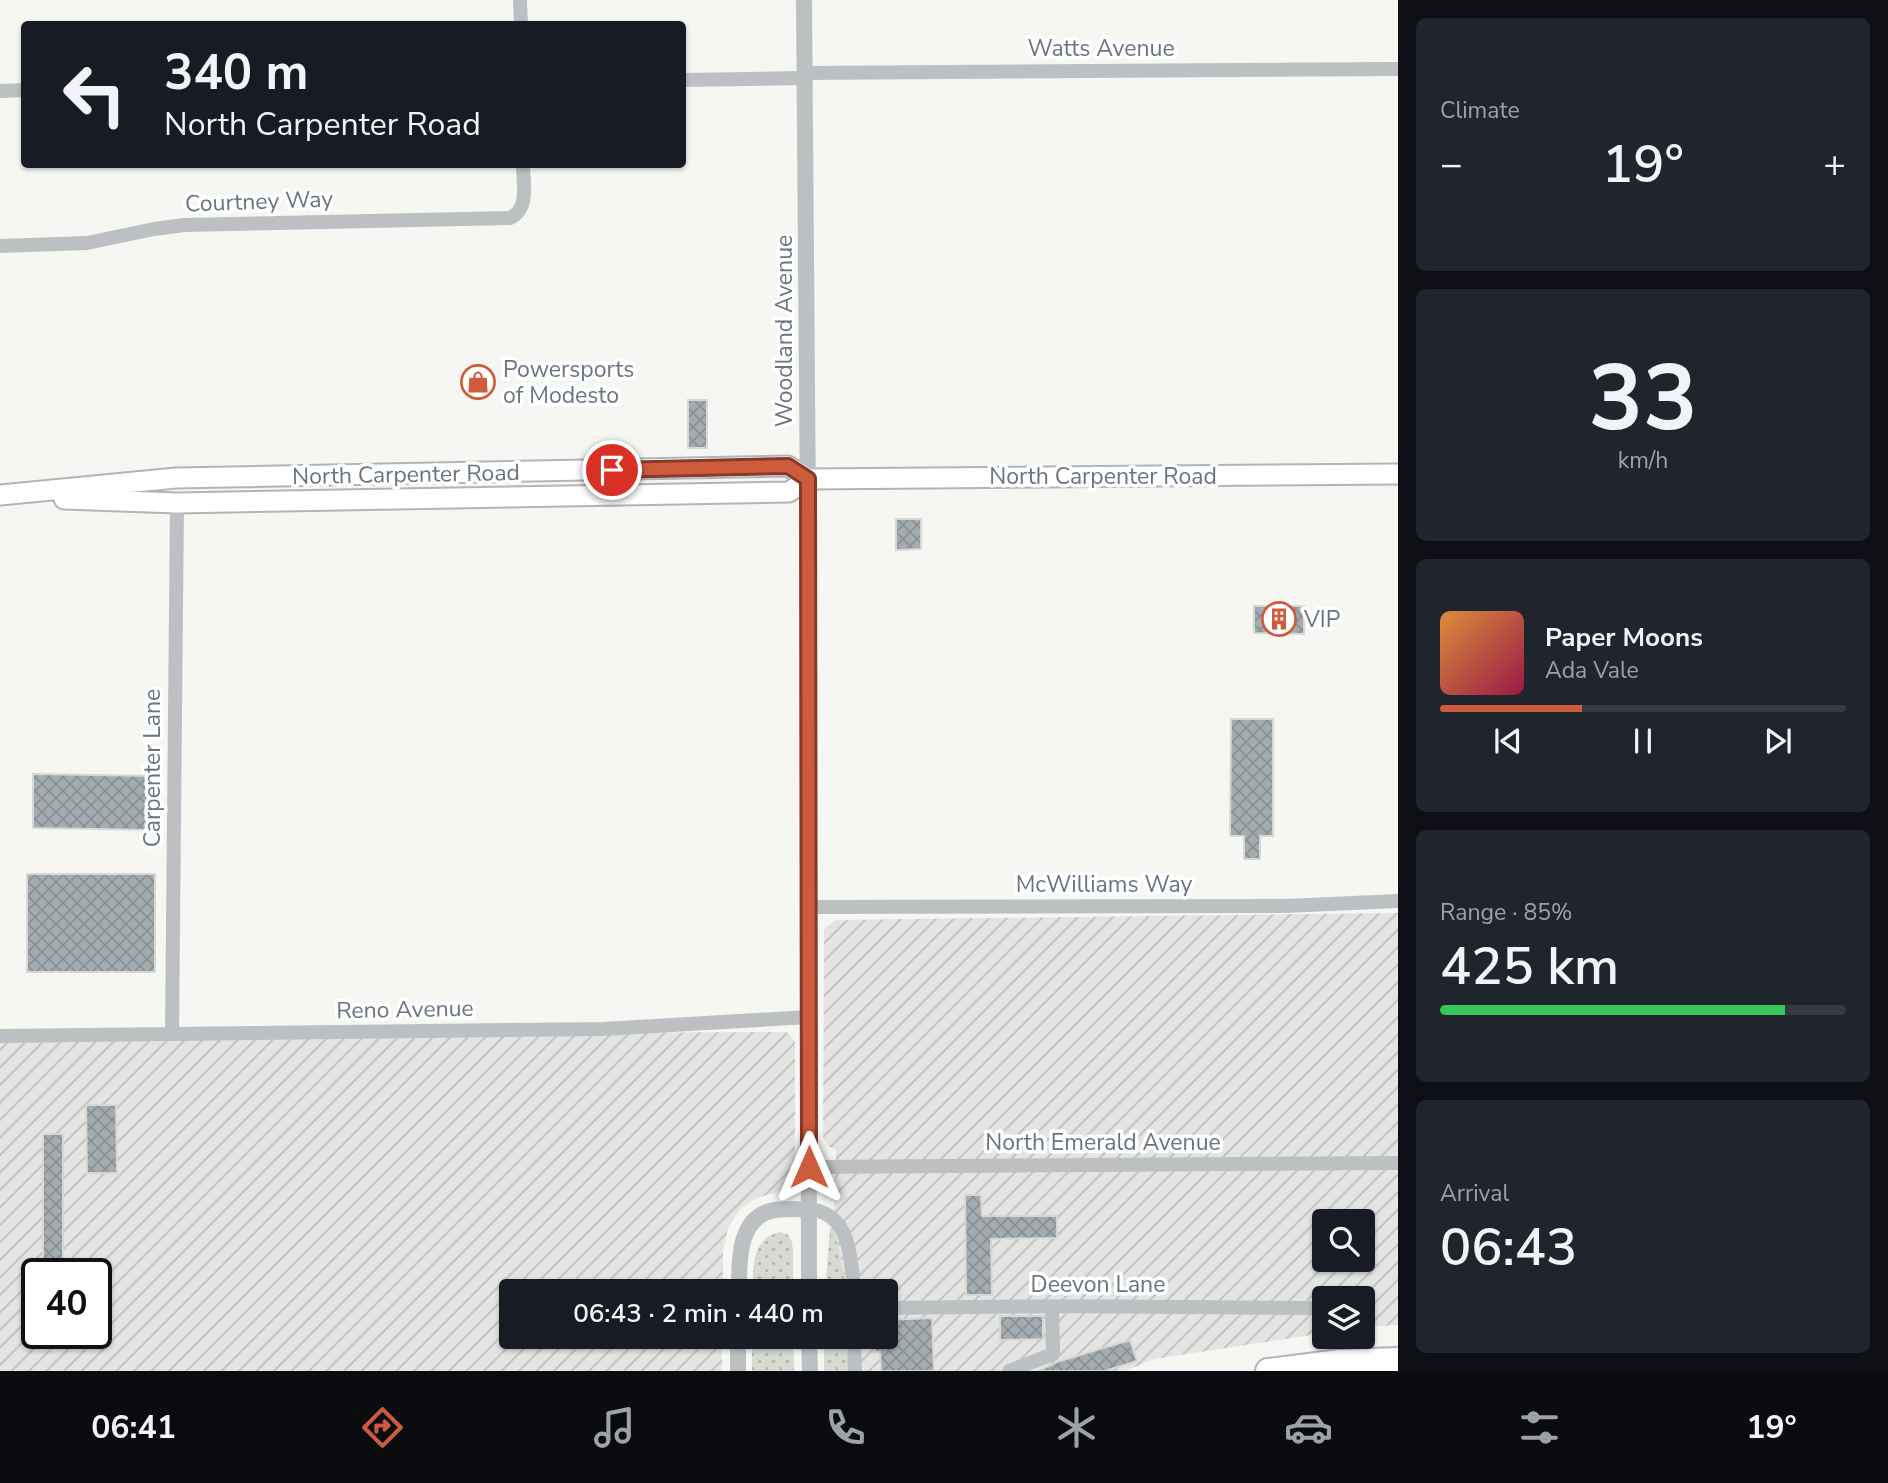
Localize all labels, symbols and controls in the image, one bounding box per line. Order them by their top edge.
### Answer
street label: Watts Avenue [1027,33,1175,64]
text: 340 m [164,39,308,106]
icon: left [49,49,140,140]
text: Climate [1440,95,1520,126]
text: North Carpenter Road [164,103,481,146]
text: 19° [1602,129,1684,200]
text: − [1440,139,1463,190]
text: + [1823,139,1846,190]
street label: Courtney Way [184,183,334,220]
street label: Woodland Avenue [769,235,800,427]
text: 33 [1588,337,1698,461]
place label: Powersports of Modesto [503,354,634,411]
shop icon: Powersports of Modesto [459,363,497,401]
pin [582,440,642,500]
text: km/h [1618,445,1668,476]
icon: arrive [593,451,631,489]
street label: North Carpenter Road [292,457,520,492]
street label: North Carpenter Road [989,461,1217,492]
building icon: VIP [1260,600,1298,638]
place label: VIP [1303,604,1340,635]
text: Paper Moons [1545,620,1703,655]
text: Ada Vale [1545,655,1639,686]
street label: Carpenter Lane [137,689,168,847]
icon: previous [1489,722,1527,760]
icon: pause [1624,722,1662,760]
icon: next [1759,722,1797,760]
street label: McWilliams Way [1016,869,1193,900]
text: Range · 85% [1440,897,1572,928]
text: 425 km [1440,931,1619,1002]
street label: Reno Avenue [336,993,474,1026]
street label: North Emerald Avenue [985,1127,1221,1158]
position arrow [772,1130,846,1204]
text: Arrival [1440,1178,1509,1209]
map controls [1312,1209,1375,1349]
button: search [1312,1209,1375,1272]
text: 06:43 [1440,1212,1577,1283]
speed limit sign: 40 [21,1258,112,1349]
street label: Deevon Lane [1031,1269,1165,1300]
button: layers [1312,1286,1375,1349]
text: 06:43 · 2 min · 440 m [573,1296,824,1331]
icon: directions [358,1403,407,1452]
icon: music [590,1403,639,1452]
icon: phone [821,1403,870,1452]
icon: climate [1052,1403,1101,1452]
icon: car [1284,1403,1333,1452]
icon: filters [1515,1403,1564,1452]
text: 06:41 [91,1406,176,1449]
text: 19° [1746,1406,1797,1449]

